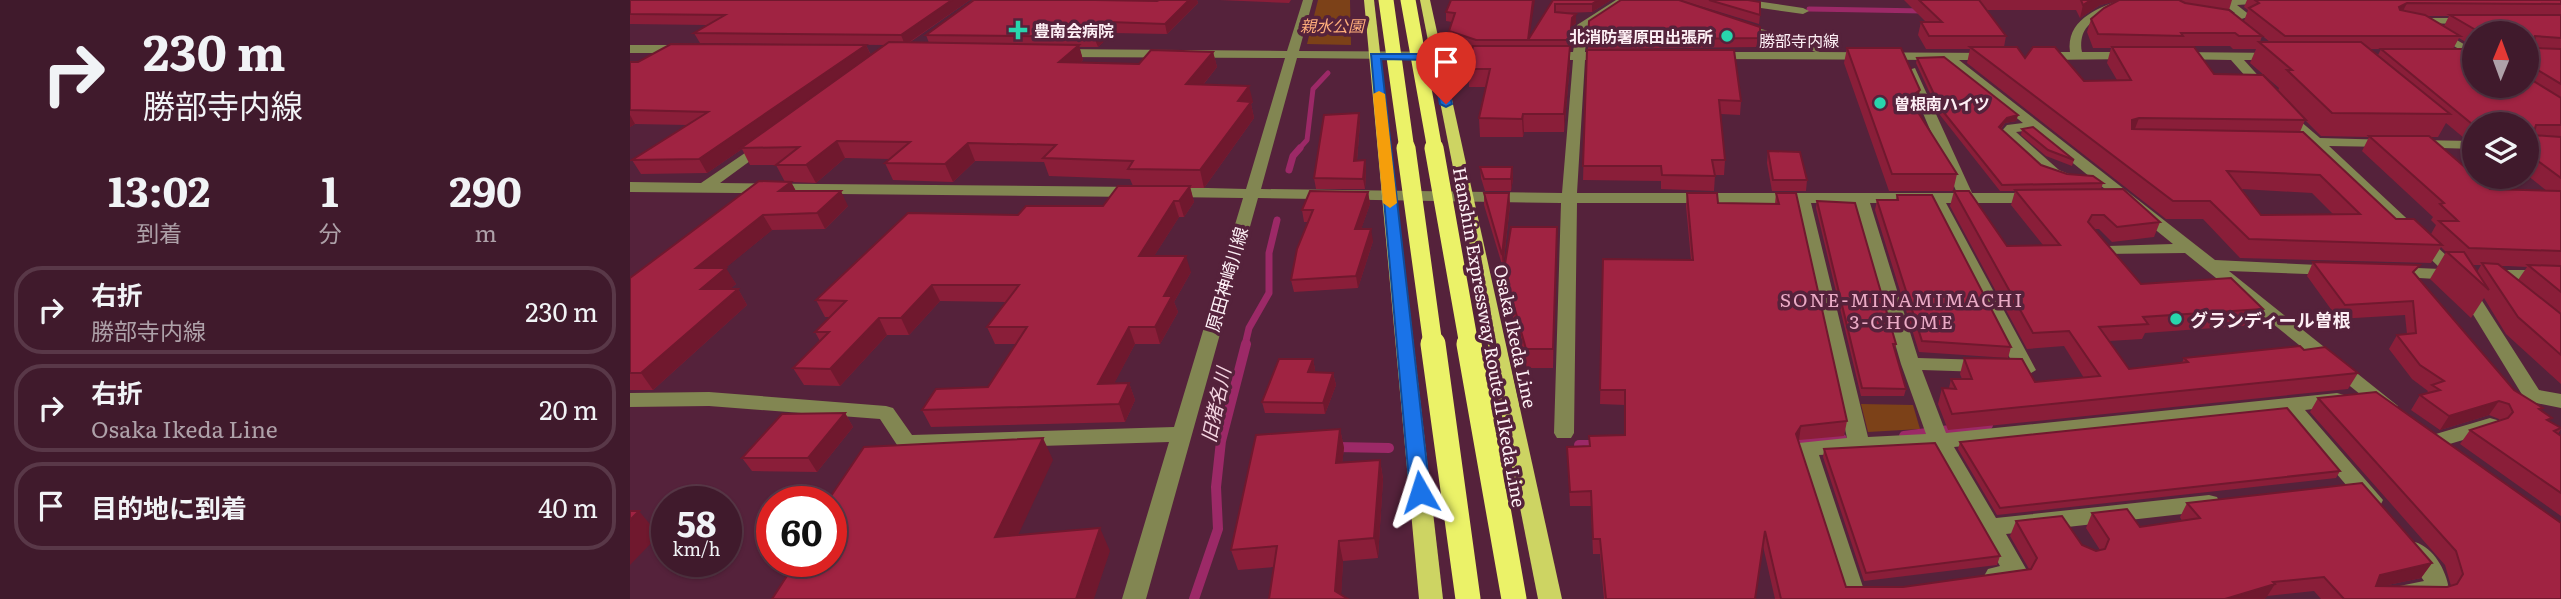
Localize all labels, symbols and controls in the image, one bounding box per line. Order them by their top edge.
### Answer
text: 230 m [143,13,286,86]
park label: 親水公園 [1300,13,1366,37]
place label: 豊南会病院 [1034,18,1114,42]
marker: 豊南会病院 [1008,20,1028,40]
north arrow [2462,21,2539,98]
map controls [2462,21,2539,189]
place label: 北消防署原田出張所 [1569,24,1713,48]
icon: right [28,28,119,119]
marker: 北消防署原田出張所 [1719,28,1735,44]
street label: 勝部寺内線 [1759,28,1839,52]
pin [1416,32,1476,104]
icon: arrive [1427,43,1465,81]
text: 勝部寺内線 [143,80,303,128]
place label: 曽根南ハイツ [1894,91,1990,115]
marker: 曽根南ハイツ [1872,95,1888,111]
button: layers [2462,112,2539,189]
text: 13:02 [108,158,210,220]
text: 1 [321,158,339,220]
text: 290 [449,158,522,220]
street label: Hanshin Expressway Route 11 Ikeda Line [1447,165,1533,509]
text: 到着 [136,215,182,249]
text: 分 [318,215,341,249]
text: m [475,215,497,249]
street label: 原田神崎川線 [1198,223,1254,335]
street label: Osaka Ikeda Line [1488,262,1544,410]
text: 右折 [91,274,143,313]
district label: SONE-MINAMIMACHI 3-CHOME [1780,285,2024,335]
icon: right [32,291,70,329]
text: 230 m [525,291,598,330]
place label: グランディール曽根 [2190,306,2351,333]
marker: グランディール曽根 [2168,311,2184,327]
text: 勝部寺内線 [91,313,206,347]
water label: 旧猪名川 [1193,363,1237,445]
text: 右折 [91,372,143,411]
icon: right [32,389,70,427]
text: 20 m [539,389,598,428]
text: Osaka Ikeda Line [91,411,278,445]
position arrow [1383,455,1457,529]
speed limit sign: 60 [756,486,847,577]
icon: arrive [32,487,70,525]
text: 目的地に到着 [91,487,247,526]
text: 40 m [538,487,598,526]
text: 58 [677,496,716,548]
text: km/h [673,535,720,562]

